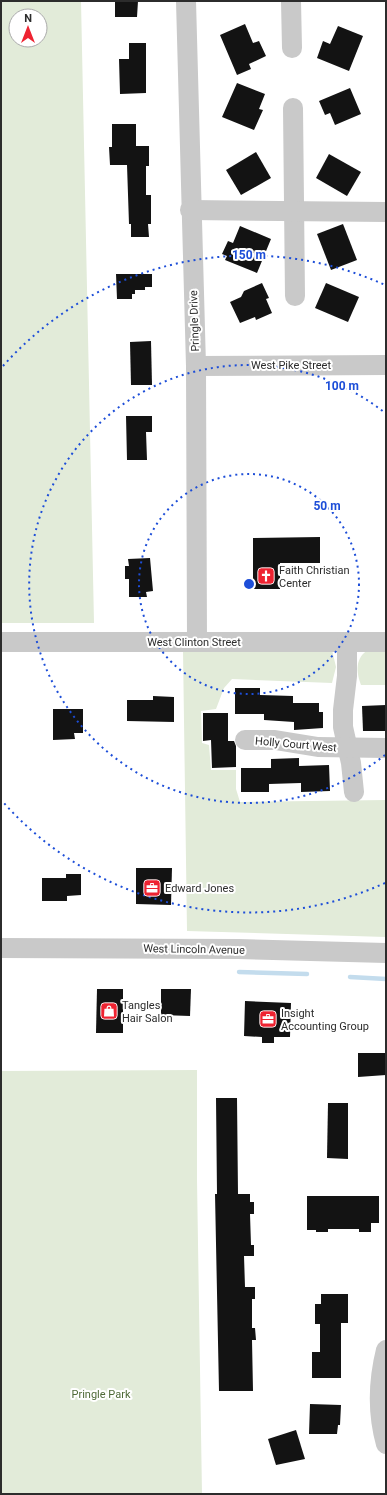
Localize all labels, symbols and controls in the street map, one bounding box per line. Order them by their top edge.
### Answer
north arrow [8,8,48,48]
text: N [24,12,32,25]
text: 150 m [232,248,266,262]
street label: Pringle Drive [187,290,202,352]
street label: West Pike Street [251,359,331,372]
text: 100 m [325,379,359,393]
text: 50 m [313,499,341,513]
place label: Faith Christian Center [279,564,350,590]
church icon: Faith Christian Center [256,566,276,586]
centre of rings [242,577,256,591]
street label: West Clinton Street [147,636,241,649]
street label: Holly Court West [255,734,338,755]
office icon: Edward Jones [142,878,162,898]
place label: Edward Jones [165,882,234,895]
street label: West Lincoln Avenue [143,942,245,957]
place label: Tangles Hair Salon [122,999,173,1025]
shop icon: Tangles Hair Salon [99,1001,119,1021]
place label: Insight Accounting Group [281,1007,369,1033]
office icon: Insight Accounting Group [258,1009,278,1029]
park label: Pringle Park [72,1388,131,1401]

